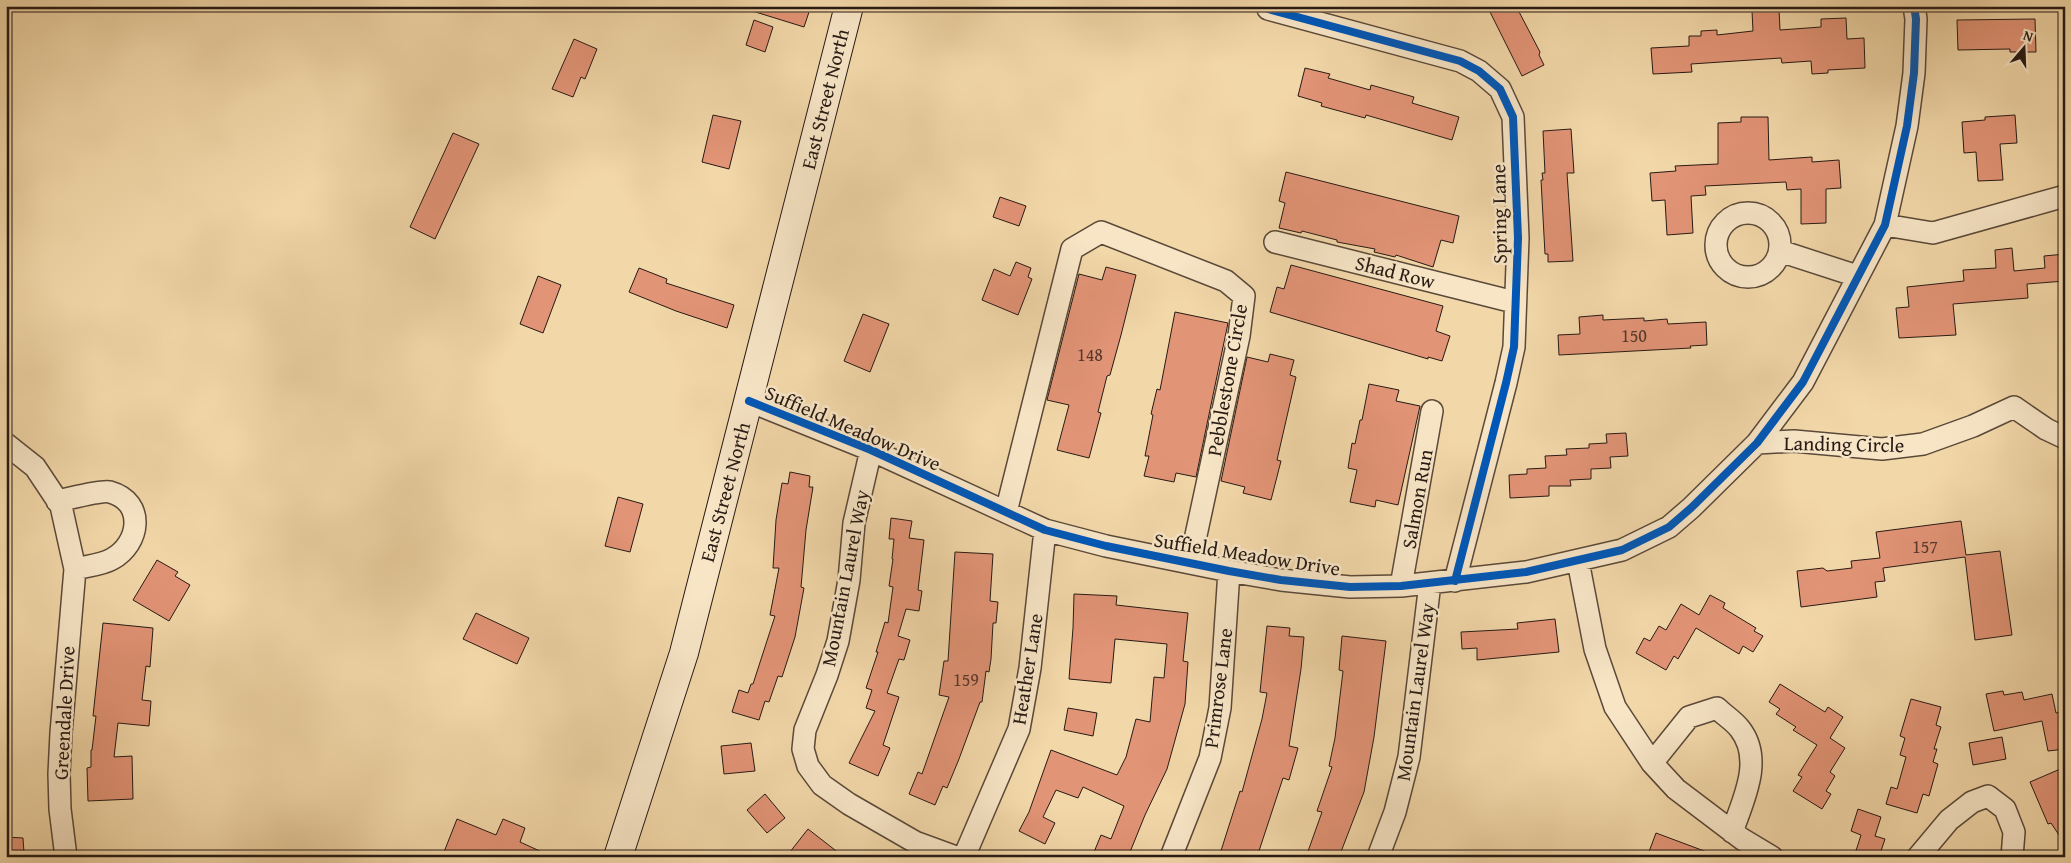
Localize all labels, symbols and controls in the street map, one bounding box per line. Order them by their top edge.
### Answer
north arrow [1998,22,2048,72]
text: N [2021,25,2037,47]
street label: East Street North [793,26,856,172]
street label: Spring Lane [1483,164,1514,264]
street label: Shad Row [1352,248,1439,296]
street label: Pebblestone Circle [1199,302,1254,458]
house number: 150 [1621,322,1647,349]
house number: 148 [1077,341,1103,368]
street label: Suffield Meadow Drive [761,377,946,478]
street label: East Street North [692,419,757,565]
street label: Landing Circle [1784,428,1904,459]
street label: Salmon Run [1393,447,1440,551]
street label: Mountain Laurel Way [813,487,876,669]
street label: Suffield Meadow Drive [1152,524,1342,583]
house number: 157 [1912,533,1938,560]
street label: Mountain Laurel Way [1388,601,1441,783]
street label: Heather Lane [1003,611,1050,727]
street label: Primrose Lane [1196,626,1239,750]
street label: Greendale Drive [46,645,81,781]
house number: 159 [953,666,979,693]

